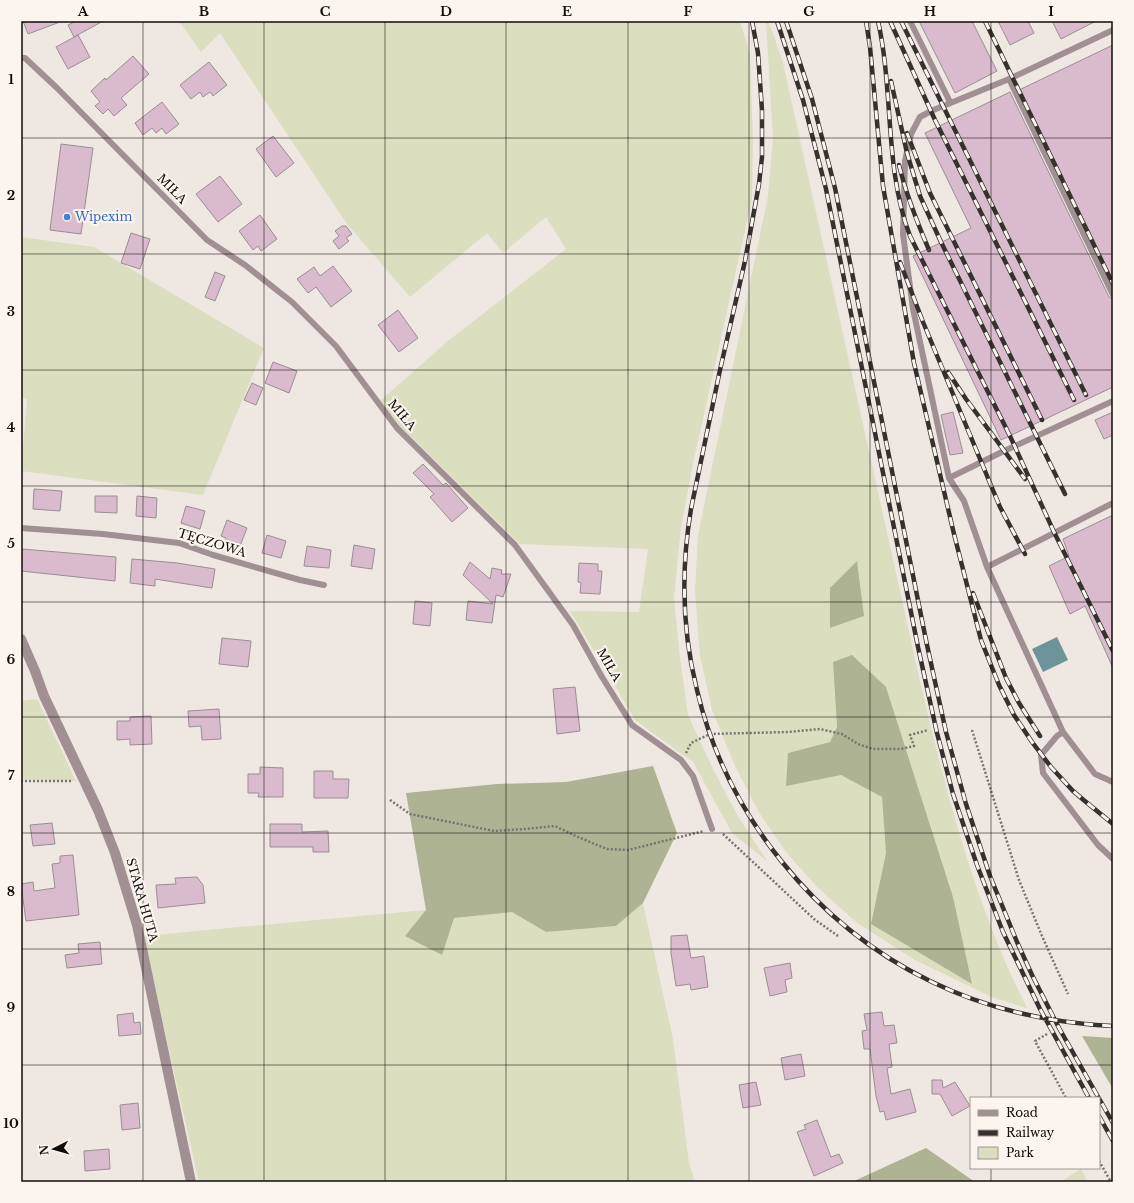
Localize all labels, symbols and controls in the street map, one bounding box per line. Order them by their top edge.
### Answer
text: A [77,3,89,20]
text: B [199,3,209,20]
text: C [320,3,331,20]
text: D [440,3,452,20]
text: E [562,3,572,20]
text: F [684,3,693,20]
text: G [803,3,815,20]
text: H [924,3,936,20]
text: I [1048,3,1054,20]
text: 1 [8,71,14,88]
street label: MIŁA [154,171,191,207]
text: 2 [7,187,15,204]
place label: Wipexim [74,209,132,224]
marker: Wipexim [62,212,72,222]
text: 3 [7,303,15,320]
street label: MIŁA [385,396,420,434]
text: 4 [7,419,16,436]
street label: TĘCZOWA [176,525,249,560]
text: 5 [7,535,15,552]
street label: MIŁA [594,645,625,685]
text: 6 [7,651,16,668]
text: 7 [8,767,15,784]
street label: STARA HUTA [123,856,162,944]
text: 8 [7,883,15,900]
text: 9 [7,999,16,1016]
legend [970,1097,1100,1169]
text: Road [1006,1105,1038,1120]
text: 10 [3,1115,19,1132]
text: Railway [1006,1125,1055,1140]
north arrow [34,1129,74,1169]
text: N [36,1144,52,1156]
text: Park [1006,1145,1034,1160]

